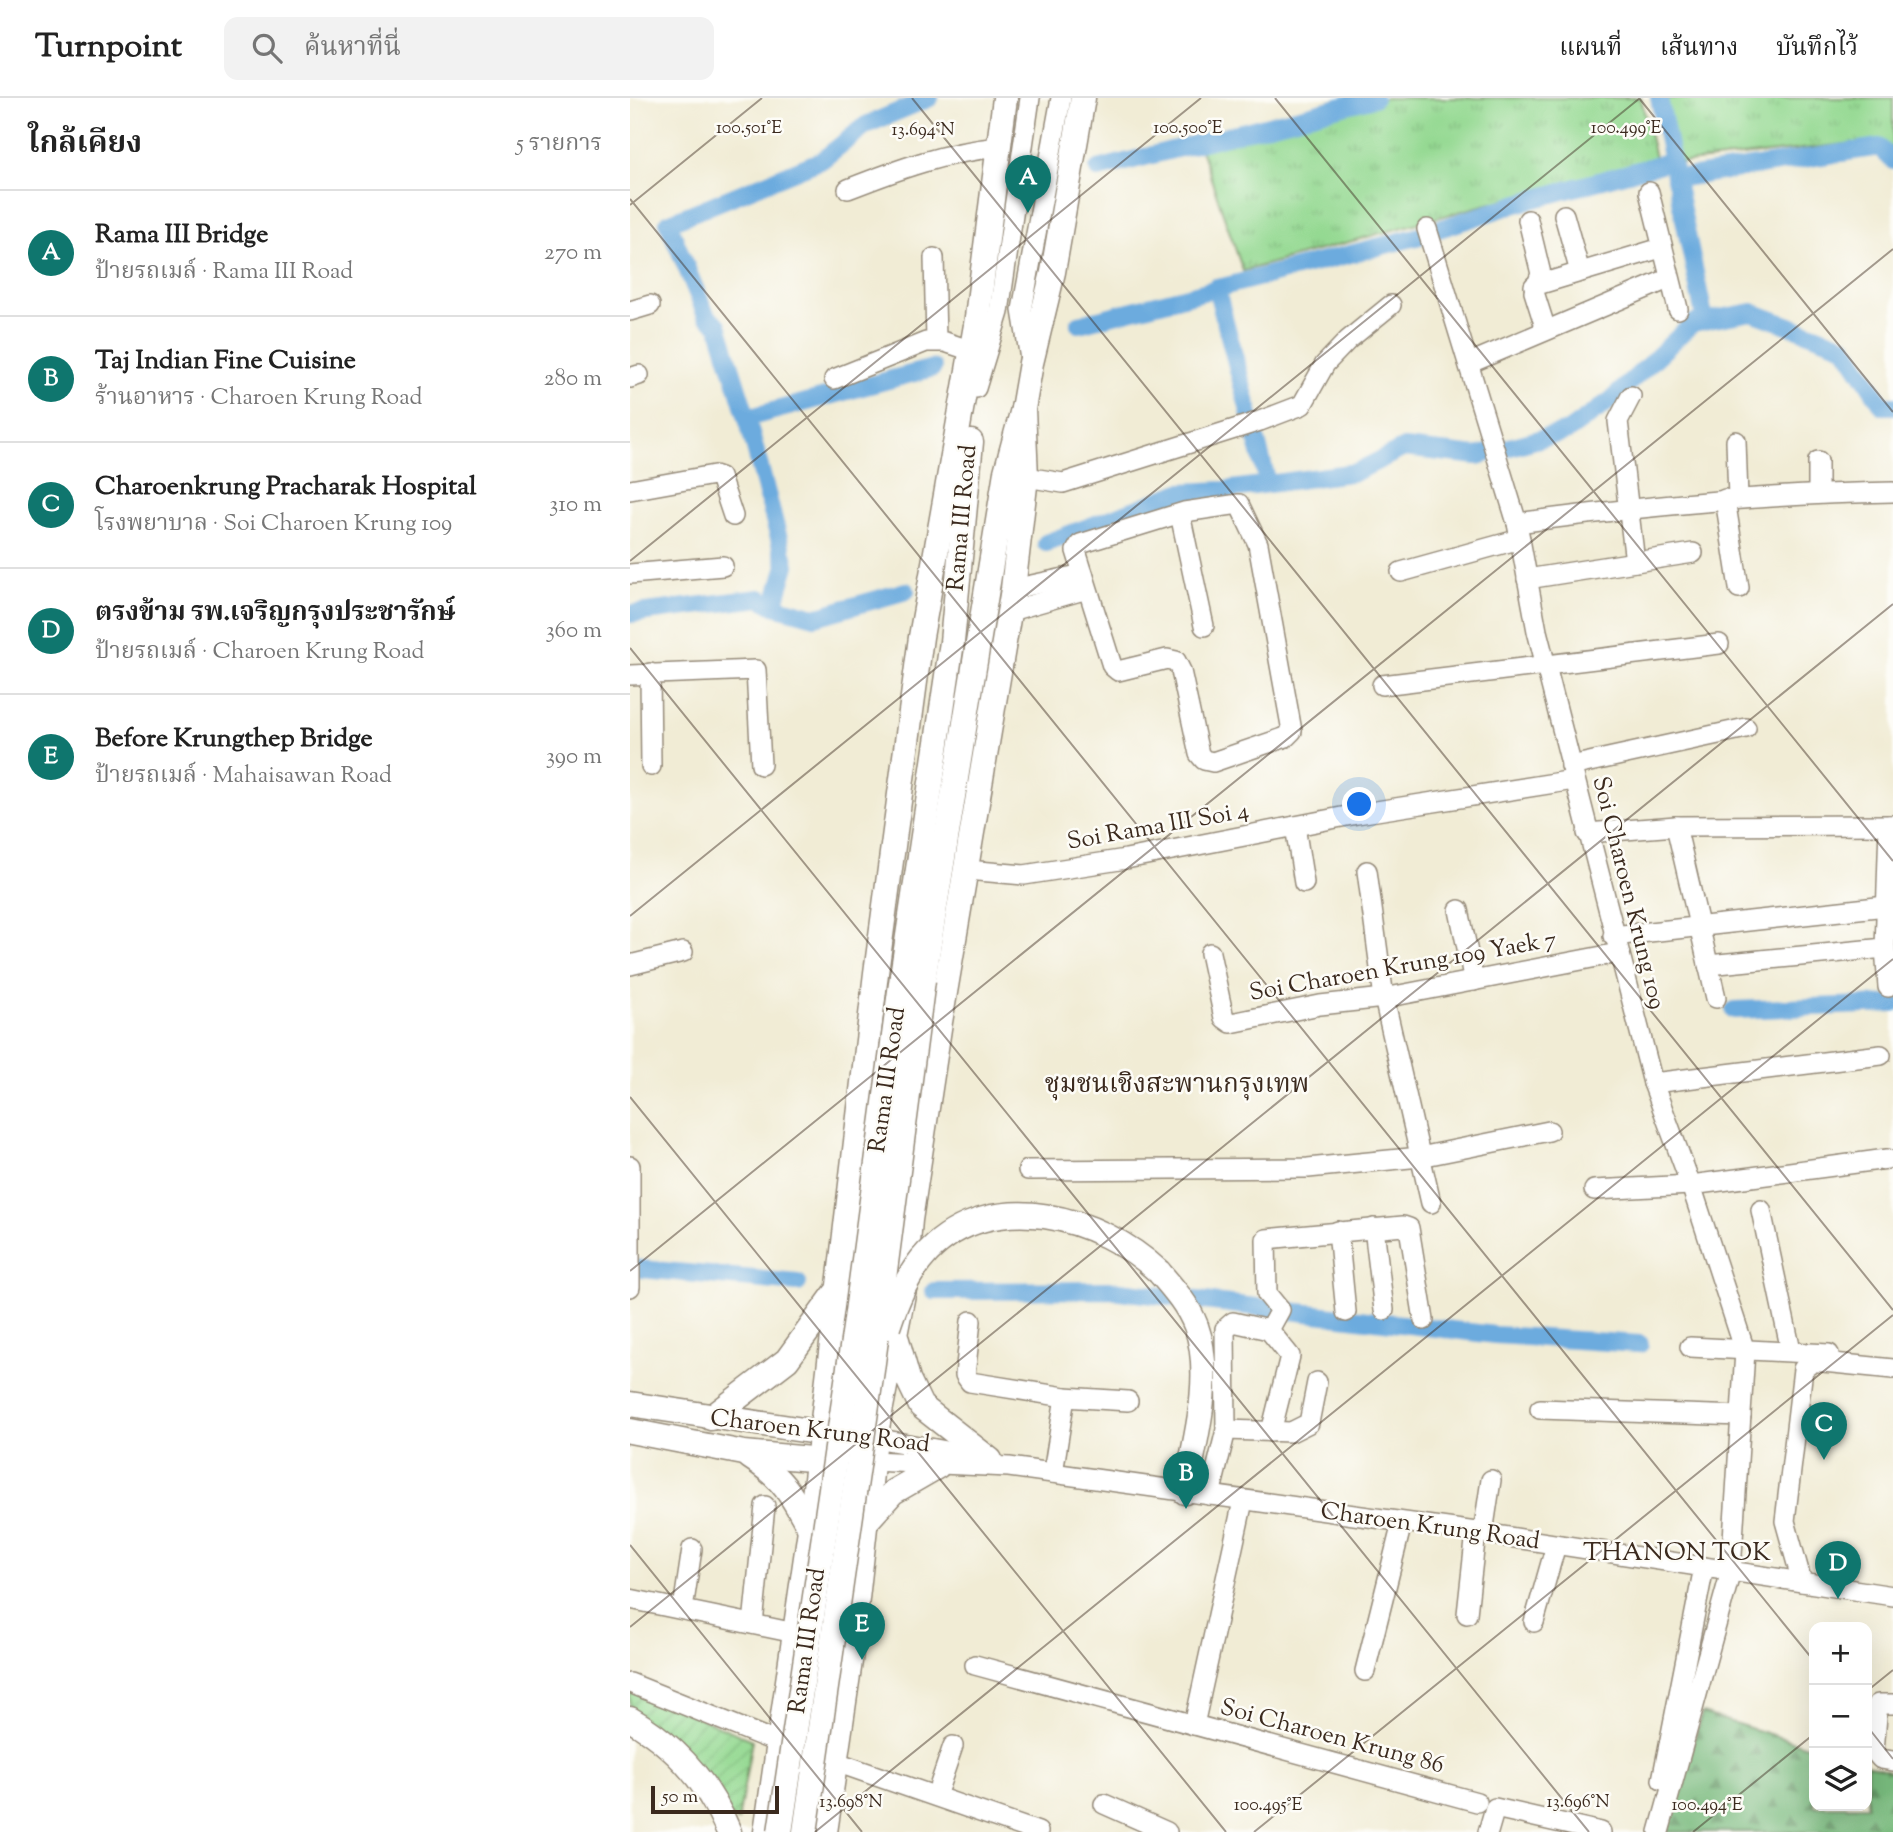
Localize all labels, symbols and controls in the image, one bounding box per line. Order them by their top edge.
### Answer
search box [224,17,714,80]
text: Turnpoint [35,24,182,72]
icon: search [248,29,286,67]
text: ค้นหาที่นี่ [304,30,401,67]
text: แผนที่ [1559,32,1622,66]
text: เส้นทาง [1660,32,1738,66]
text: บันทึกไว้ [1776,32,1858,66]
text: 100.501°E [716,116,782,142]
text: 100.500°E [1153,116,1223,142]
text: 100.499°E [1591,116,1661,142]
text: 13.694°N [891,118,955,144]
text: ใกล้เคียง [28,123,142,166]
text: 5 รายการ [516,128,602,161]
pin: A [1005,155,1051,213]
text: Rama III Bridge [95,217,268,254]
text: A [42,237,60,270]
text: 270 m [544,237,602,270]
text: ป้ายรถเมล์ · Rama III Road [95,256,353,289]
text: Taj Indian Fine Cuisine [95,343,356,380]
text: B [44,363,58,396]
text: 280 m [544,363,602,396]
text: ร้านอาหาร · Charoen Krung Road [95,382,422,415]
street label: Rama III Road [940,443,986,593]
text: Charoenkrung Pracharak Hospital [95,469,477,506]
text: C [42,489,60,522]
text: 310 m [549,489,602,522]
text: โรงพยาบาล · Soi Charoen Krung 109 [95,508,452,541]
text: ตรงข้าม รพ.เจริญกรุงประชารักษ์ [95,595,455,632]
text: D [42,615,60,648]
text: 360 m [545,615,602,648]
text: ป้ายรถเมล์ · Charoen Krung Road [95,636,424,669]
text: Before Krungthep Bridge [95,721,373,758]
text: E [44,741,58,774]
text: 390 m [546,741,602,774]
text: ป้ายรถเมล์ · Mahaisawan Road [95,760,392,793]
street label: Soi Charoen Krung 109 [1583,773,1673,1013]
your location [1342,787,1376,821]
street label: Soi Rama III Soi 4 [1065,794,1251,860]
street label: Soi Charoen Krung 109 Yaek 7 [1247,923,1559,1011]
street label: Rama III Road [861,1004,915,1155]
district label: ชุมชนเชิงสะพานกรุงเทพ [1045,1067,1309,1104]
street label: Charoen Krung Road [708,1402,932,1462]
pin: C [1801,1402,1847,1460]
pin: B [1163,1451,1209,1509]
street label: Charoen Krung Road [1318,1495,1542,1559]
district label: THANON TOK [1583,1535,1771,1572]
pin: D [1815,1541,1861,1599]
street label: Rama III Road [781,1565,835,1716]
pin: E [839,1602,885,1660]
map controls [1809,1622,1872,1811]
button: + [1809,1622,1872,1685]
button: − [1809,1685,1872,1748]
street label: Soi Charoen Krung 86 [1216,1691,1448,1783]
button: layers [1809,1748,1872,1811]
scale bar [651,1783,779,1815]
text: 50 m [662,1784,698,1811]
text: 13.698°N [819,1790,883,1816]
text: 13.696°N [1546,1790,1610,1816]
text: 100.495°E [1234,1793,1302,1819]
text: 100.494°E [1671,1793,1743,1819]

